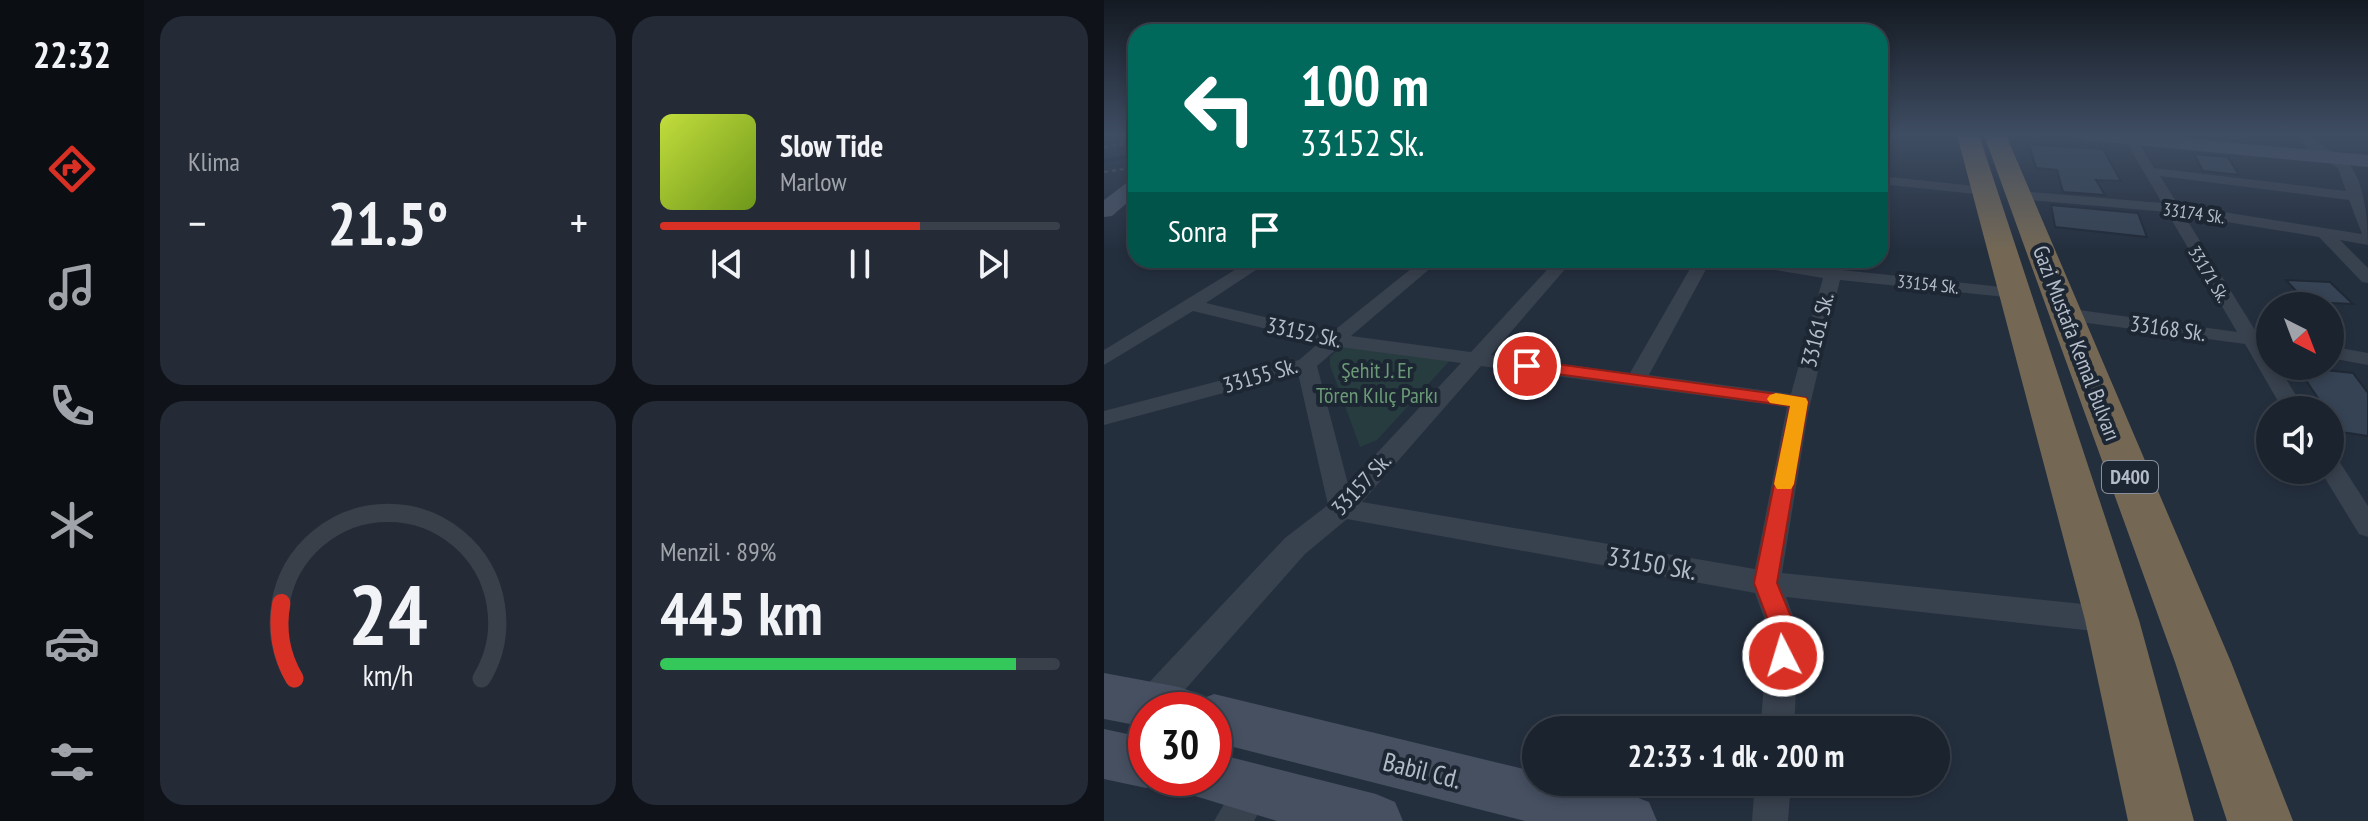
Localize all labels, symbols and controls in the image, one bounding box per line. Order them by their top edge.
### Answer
text: 22:32 [33,31,111,78]
text: 100 m [1300,49,1429,121]
icon: left [1168,56,1272,160]
text: 33152 Sk. [1300,119,1424,166]
text: Slow Tide [780,126,883,165]
icon: directions [44,141,100,197]
text: Klima [188,145,240,178]
text: Marlow [780,165,846,198]
text: 21.5° [328,184,448,262]
text: − [188,194,206,251]
text: + [570,194,588,251]
street label: 33174 Sk. [2162,197,2226,229]
icon: arrive [1243,208,1287,252]
text: Sonra [1168,211,1227,250]
street label: Gazi Mustafa Kemal Bulvarı [2027,241,2127,445]
street label: 33171 Sk. [2183,241,2235,307]
icon: previous [705,242,749,286]
icon: pause [838,242,882,286]
icon: next [971,242,1015,286]
icon: music [44,259,100,315]
street label: 33154 Sk. [1896,269,1960,299]
street label: 33161 Sk. [1794,290,1840,370]
north arrow [2256,292,2344,380]
map controls [2256,292,2344,484]
street label: 33168 Sk. [2128,309,2208,347]
street label: 33152 Sk. [1264,310,1344,354]
pin [1493,332,1561,400]
icon: arrive [1505,344,1549,388]
street label: 33155 Sk. [1220,351,1300,399]
park label: Şehit J. Er Tören Kılıç Parkı [1316,356,1438,409]
icon: phone [44,378,100,434]
button: sound [2256,396,2344,484]
street label: 33157 Sk. [1325,447,1397,521]
road number: D400 [2102,461,2158,493]
icon: climate [44,497,100,553]
text: Menzil · 89% [660,535,776,568]
street label: 33150 Sk. [1605,539,1699,587]
text: 24 [348,559,428,667]
text: 445 km [660,574,823,652]
position arrow [1741,614,1825,698]
icon: car [44,615,100,671]
text: km/h [363,657,413,694]
speed limit sign: 30 [1128,692,1232,796]
icon: filters [44,734,100,790]
text: 22:33 · 1 dk · 200 m [1628,736,1844,775]
street label: Babil Cd. [1380,744,1464,796]

